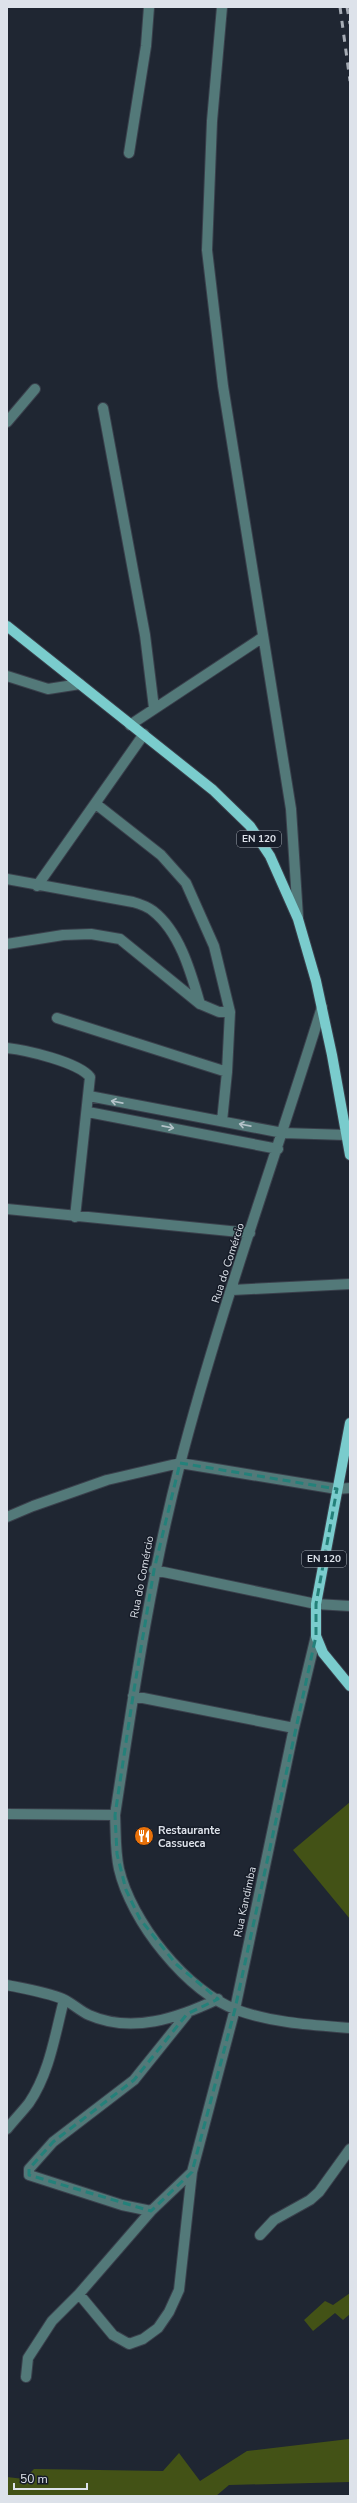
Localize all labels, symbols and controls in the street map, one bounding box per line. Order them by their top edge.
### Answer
road number: EN 120 [237,831,281,847]
one-way arrow [111,1097,124,1105]
one-way arrow [239,1121,252,1129]
one-way arrow [161,1123,174,1131]
street label: Rua do Comércio [208,1221,248,1305]
street label: Rua do Comércio [127,1535,157,1619]
road number: EN 120 [302,1551,346,1567]
place label: Restaurante Cassueca [158,1823,220,1851]
restaurant icon: Restaurante Cassueca [133,1825,155,1847]
street label: Rua Kandimba [230,1865,260,1939]
scale bar [14,2465,87,2491]
text: 50 m [20,2471,48,2487]

